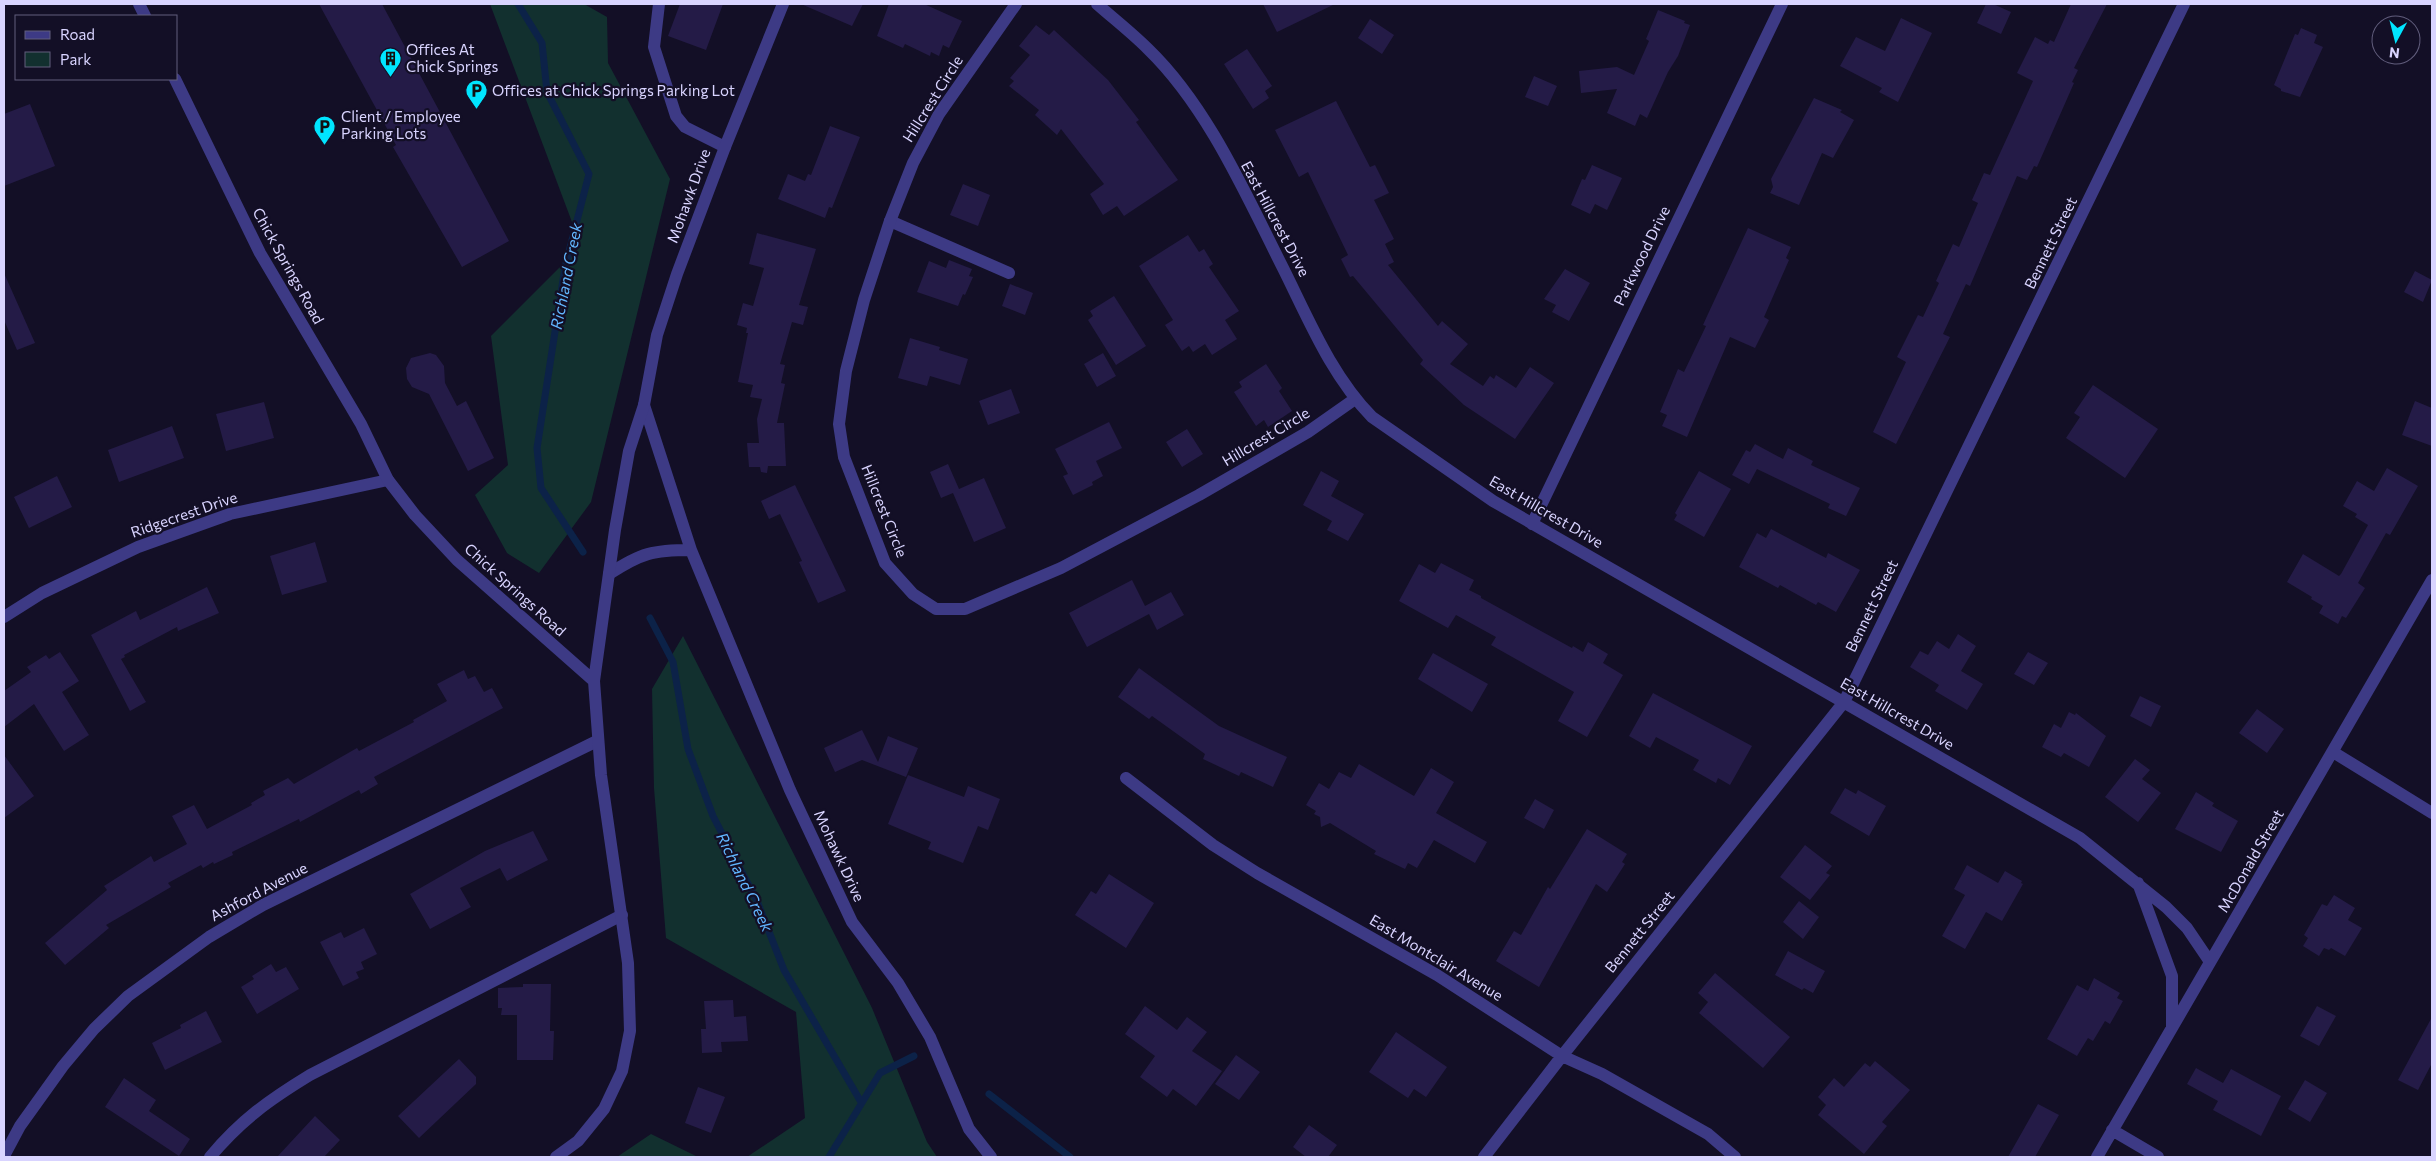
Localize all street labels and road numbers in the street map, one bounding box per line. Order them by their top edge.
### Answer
street label: Hillcrest Circle [898,52,966,145]
street label: Mohawk Drive [663,146,713,245]
street label: East Hillcrest Drive [1238,158,1314,280]
street label: Bennett Street [2020,194,2080,292]
street label: Parkwood Drive [1609,203,1673,308]
street label: Chick Springs Road [249,204,328,327]
street label: Hillcrest Circle [1219,403,1312,469]
street label: Hillcrest Circle [858,462,912,560]
street label: East Hillcrest Drive [1486,471,1607,551]
street label: Ridgecrest Drive [128,487,239,541]
street label: Chick Springs Road [461,539,570,639]
street label: Bennett Street [1841,557,1901,655]
street label: East Hillcrest Drive [1837,673,1958,753]
street label: McDonald Street [2213,806,2287,915]
street label: Mohawk Drive [811,807,869,904]
street label: Ashford Avenue [207,858,310,924]
street label: Bennett Street [1601,887,1678,976]
street label: East Montclair Avenue [1367,910,1506,1004]

